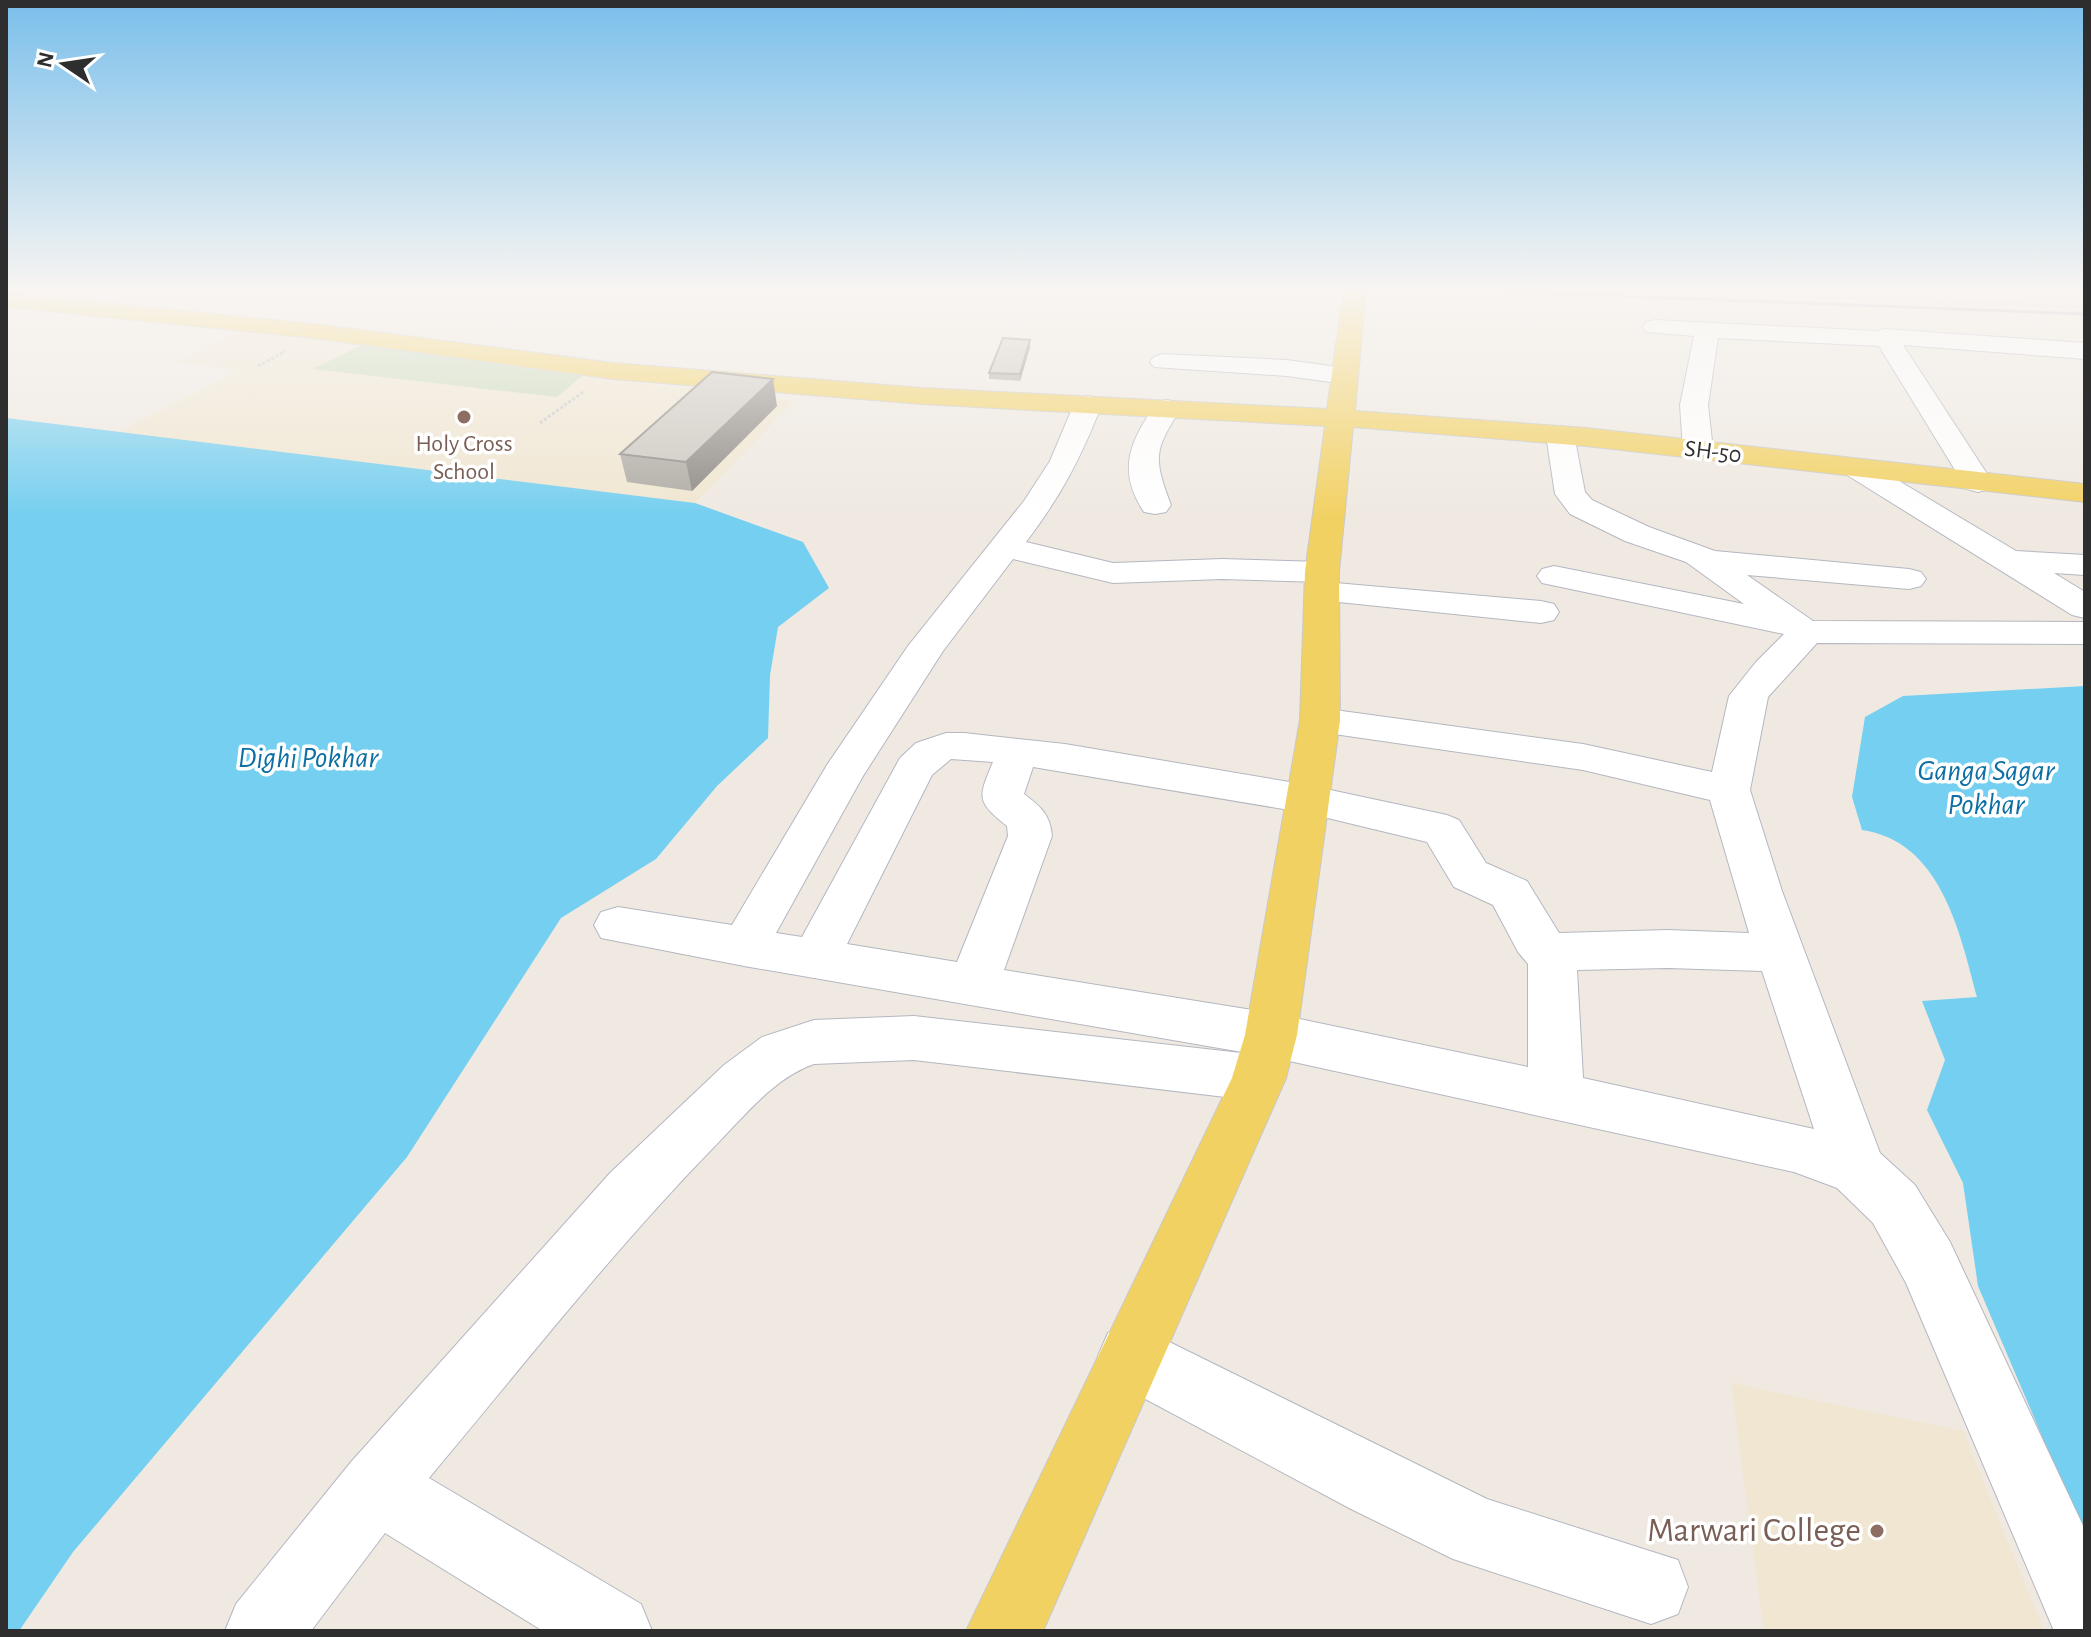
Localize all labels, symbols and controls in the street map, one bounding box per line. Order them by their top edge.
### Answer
north arrow [24,24,104,104]
text: N [33,50,58,70]
marker: Holy Cross School [455,408,473,426]
place label: Holy Cross School [415,432,513,484]
street label: SH-50 [1683,437,1743,467]
water label: Dighi Pokhar [238,743,379,773]
water label: Ganga Sagar Pokhar [1918,756,2056,820]
place label: Marwari College [1647,1514,1861,1548]
marker: Marwari College [1868,1522,1886,1540]

